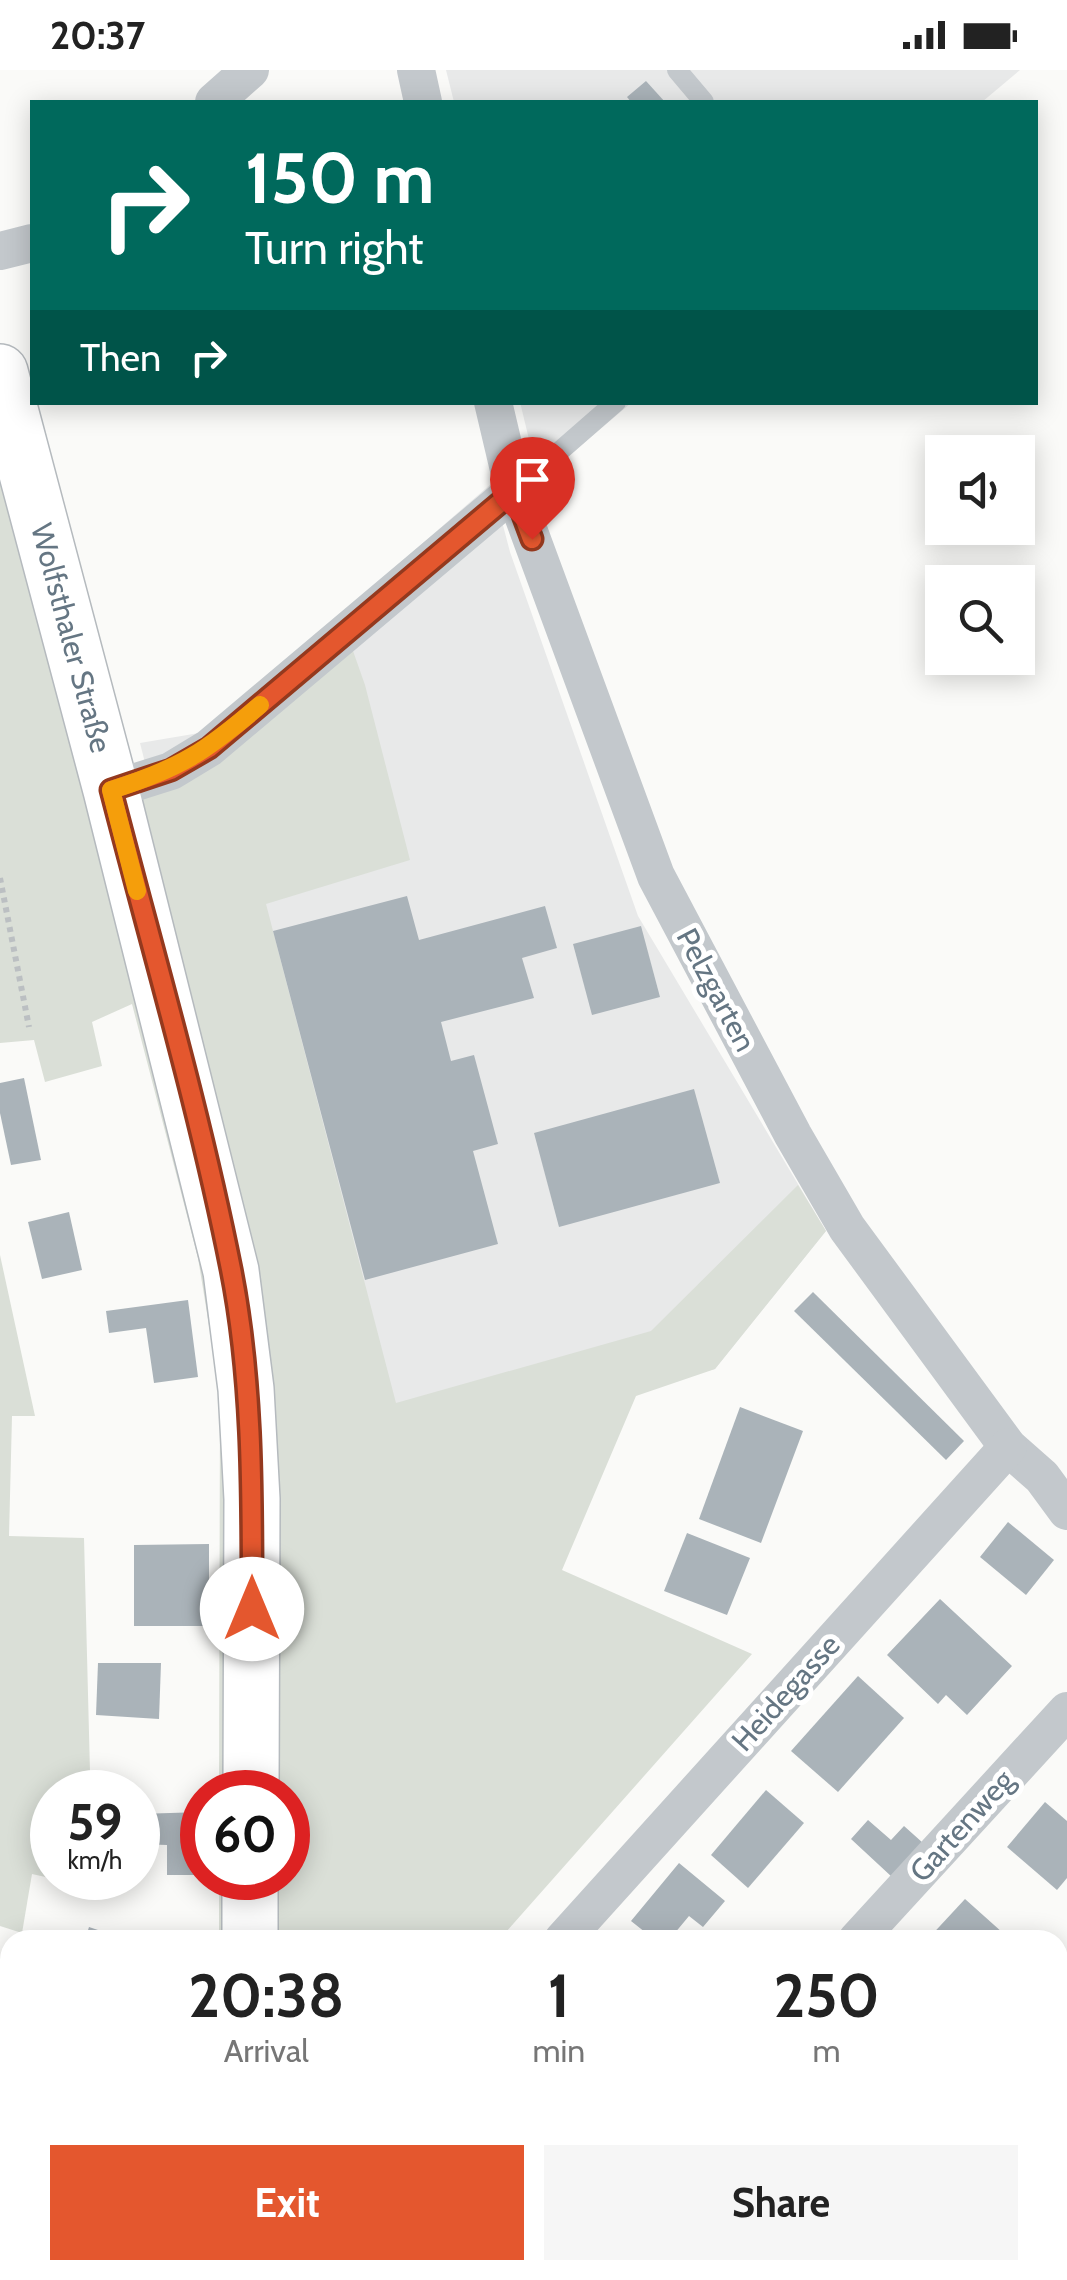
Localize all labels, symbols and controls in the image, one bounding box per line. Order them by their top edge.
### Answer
text: 20:37 [50,12,145,59]
text: 150 m [245,135,434,221]
icon: right [80,140,210,270]
text: Turn right [245,221,424,275]
icon: right [181,330,236,385]
text: Then [80,334,161,381]
map controls [925,435,1035,675]
button: sound [925,435,1035,545]
pin [490,437,575,540]
icon: arrive [505,452,560,507]
street label: Wolfsthaler Straße [23,519,120,757]
button: search [925,565,1035,675]
street label: Pelzgarten [669,922,764,1058]
position arrow [200,1557,304,1661]
street label: Heidegasse [724,1627,848,1759]
street label: Gartenweg [902,1761,1022,1889]
speed limit sign: 60 [180,1770,310,1900]
text: 59 [68,1792,122,1853]
text: km/h [68,1845,122,1875]
text: 20:38 [188,1959,344,2032]
text: 1 [548,1959,570,2032]
text: 250 [773,1959,880,2032]
text: Arrival [224,2031,309,2070]
text: min [532,2031,585,2070]
text: m [813,2031,841,2070]
button: Exit [50,2145,524,2260]
button: Share [544,2145,1018,2260]

